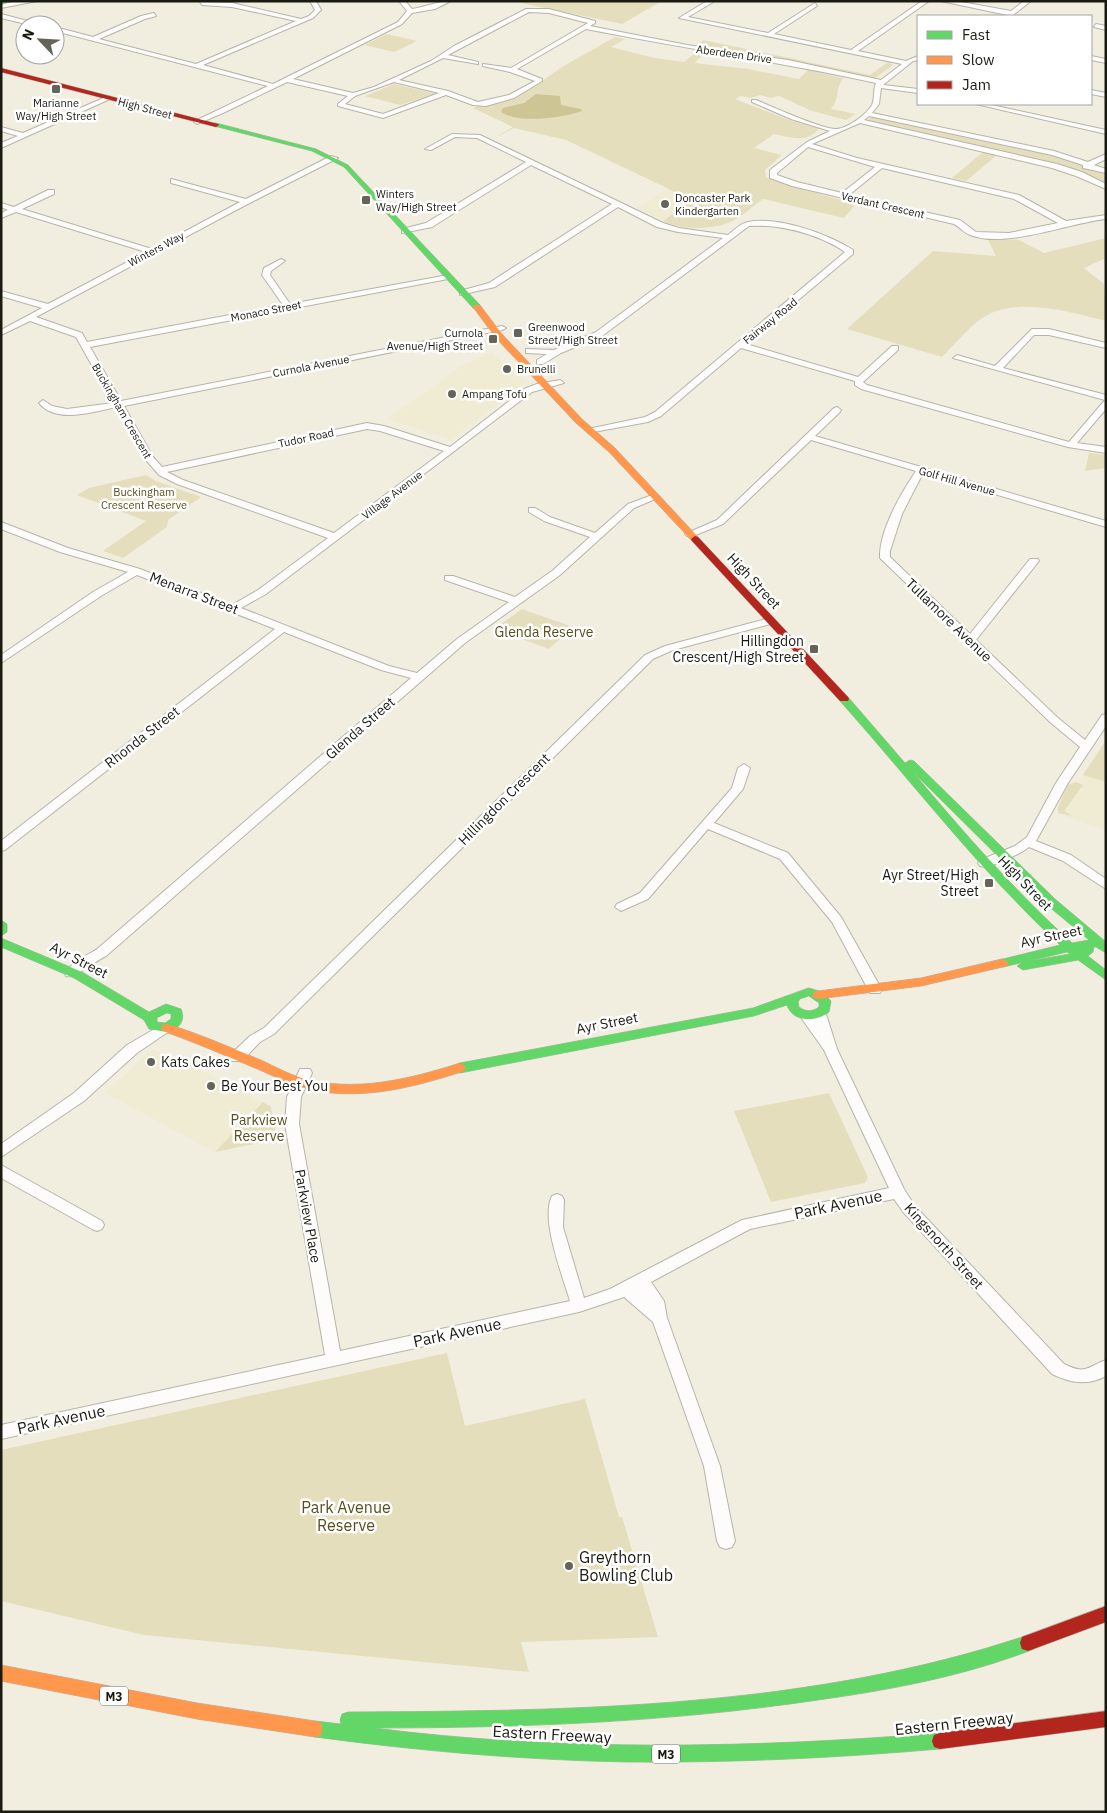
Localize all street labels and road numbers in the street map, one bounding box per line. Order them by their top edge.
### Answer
street label: Aberdeen Drive [695,42,773,66]
street label: High Street [116,94,174,122]
street label: Verdant Crescent [840,189,926,221]
street label: Winters Way [125,228,187,270]
street label: Fairway Road [740,295,800,347]
street label: Monaco Street [230,297,303,325]
street label: Curnola Avenue [272,352,350,380]
street label: Buckingham Crescent [89,361,155,461]
street label: Tudor Road [277,425,335,451]
street label: Golf Hill Avenue [917,463,997,499]
street label: Village Avenue [359,468,425,522]
street label: High Street [723,549,785,613]
street label: Menarra Street [147,568,241,618]
street label: Tullamore Avenue [902,574,996,666]
street label: Glenda Street [321,693,399,763]
street label: Rhonda Street [101,702,183,772]
street label: Hillingdon Crescent [454,749,554,849]
street label: High Street [994,851,1056,915]
street label: Ayr Street [1019,921,1084,951]
street label: Ayr Street [47,938,111,982]
street label: Ayr Street [575,1008,640,1038]
street label: Parkview Place [291,1168,325,1264]
street label: Park Avenue [792,1185,884,1223]
street label: Kingsnorth Street [900,1199,988,1293]
street label: Park Avenue [411,1313,503,1351]
street label: Park Avenue [15,1400,107,1438]
road number: M3 [100,1686,128,1705]
street label: Eastern Freeway [894,1707,1014,1739]
street label: Eastern Freeway [492,1721,612,1747]
road number: M3 [652,1745,680,1764]

